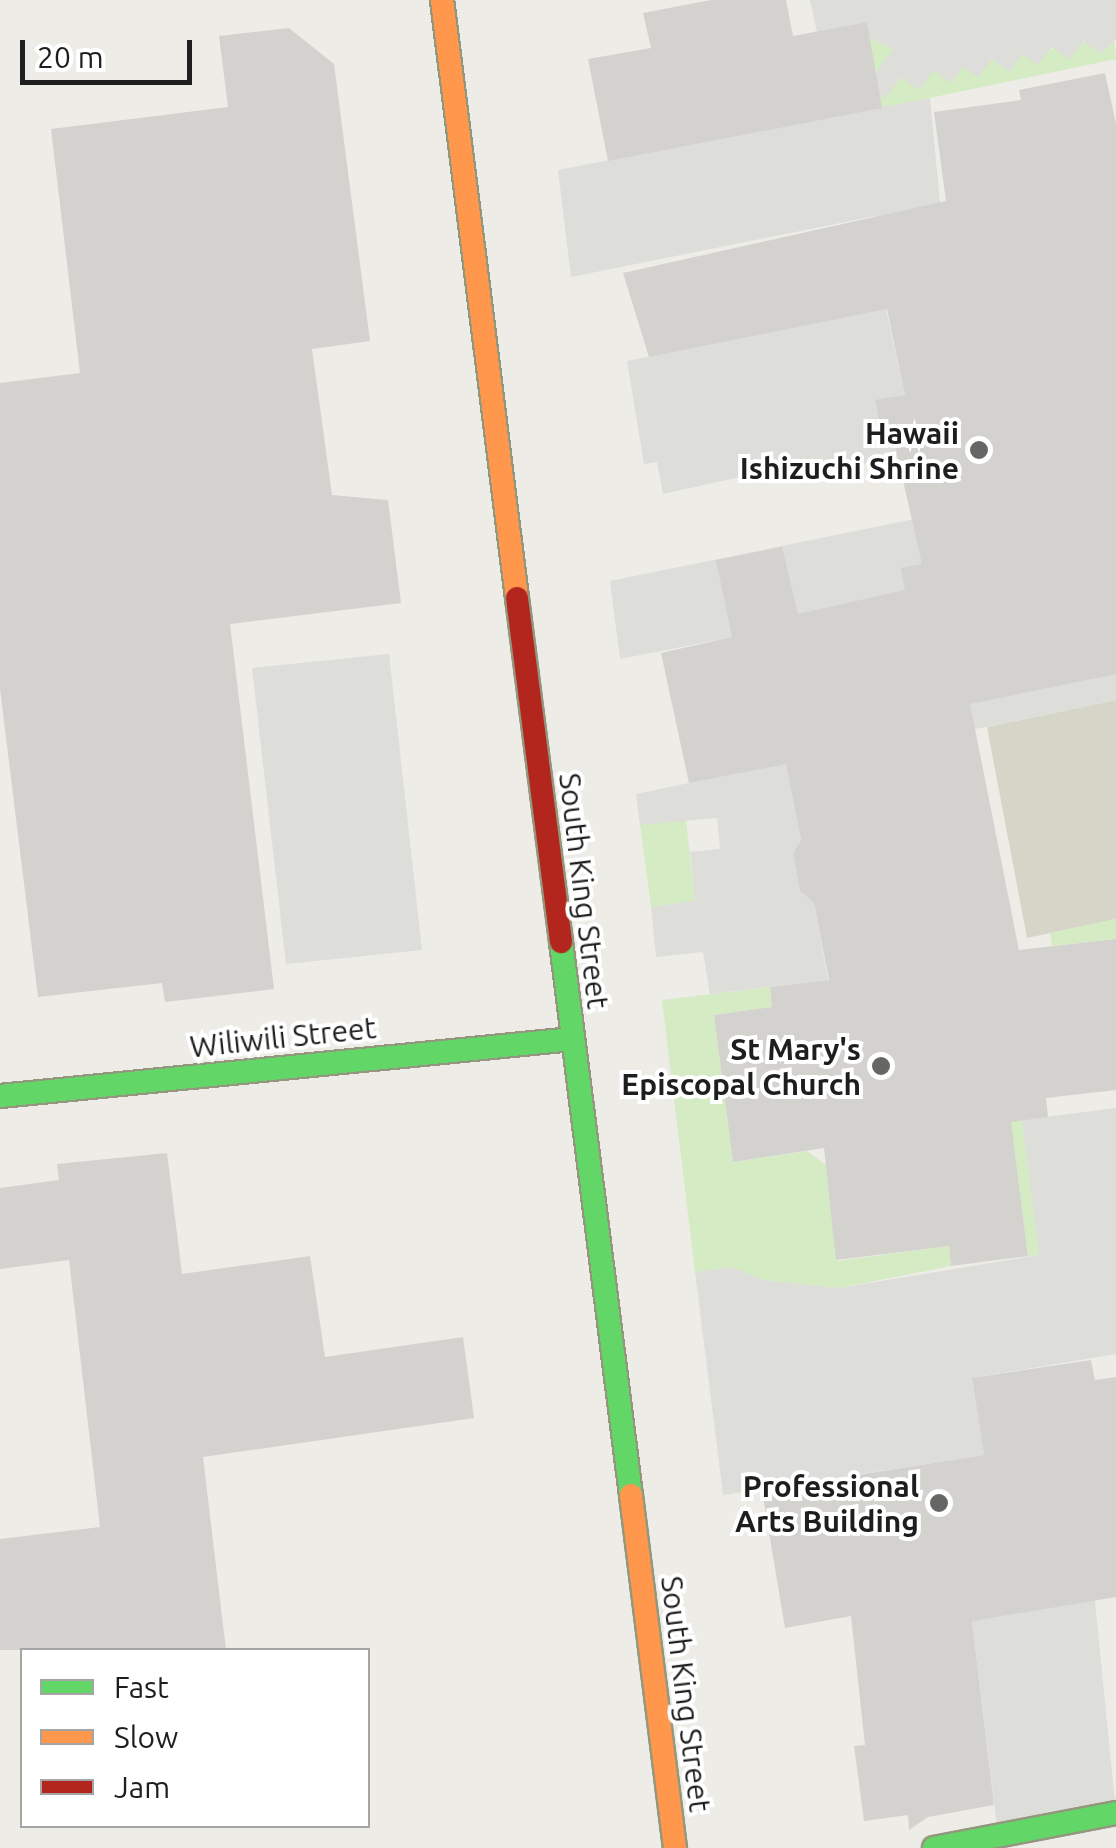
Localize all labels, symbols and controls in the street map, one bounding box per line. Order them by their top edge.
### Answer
scale bar [25,20,198,82]
text: 20 m [37,40,104,74]
place label: Hawaii Ishizuchi Shrine [740,415,959,486]
marker: Hawaii Ishizuchi Shrine [968,439,990,461]
street label: South King Street [552,771,616,1011]
street label: Wiliwili Street [188,1009,378,1065]
place label: St Mary's Episcopal Church [621,1031,861,1102]
marker: St Mary's Episcopal Church [870,1055,892,1077]
place label: Professional Arts Building [735,1468,919,1538]
marker: Professional Arts Building [928,1492,950,1514]
street label: South King Street [654,1574,718,1814]
legend [20,1648,370,1828]
text: Fast [114,1670,169,1704]
text: Slow [114,1720,178,1754]
text: Jam [114,1770,170,1804]

